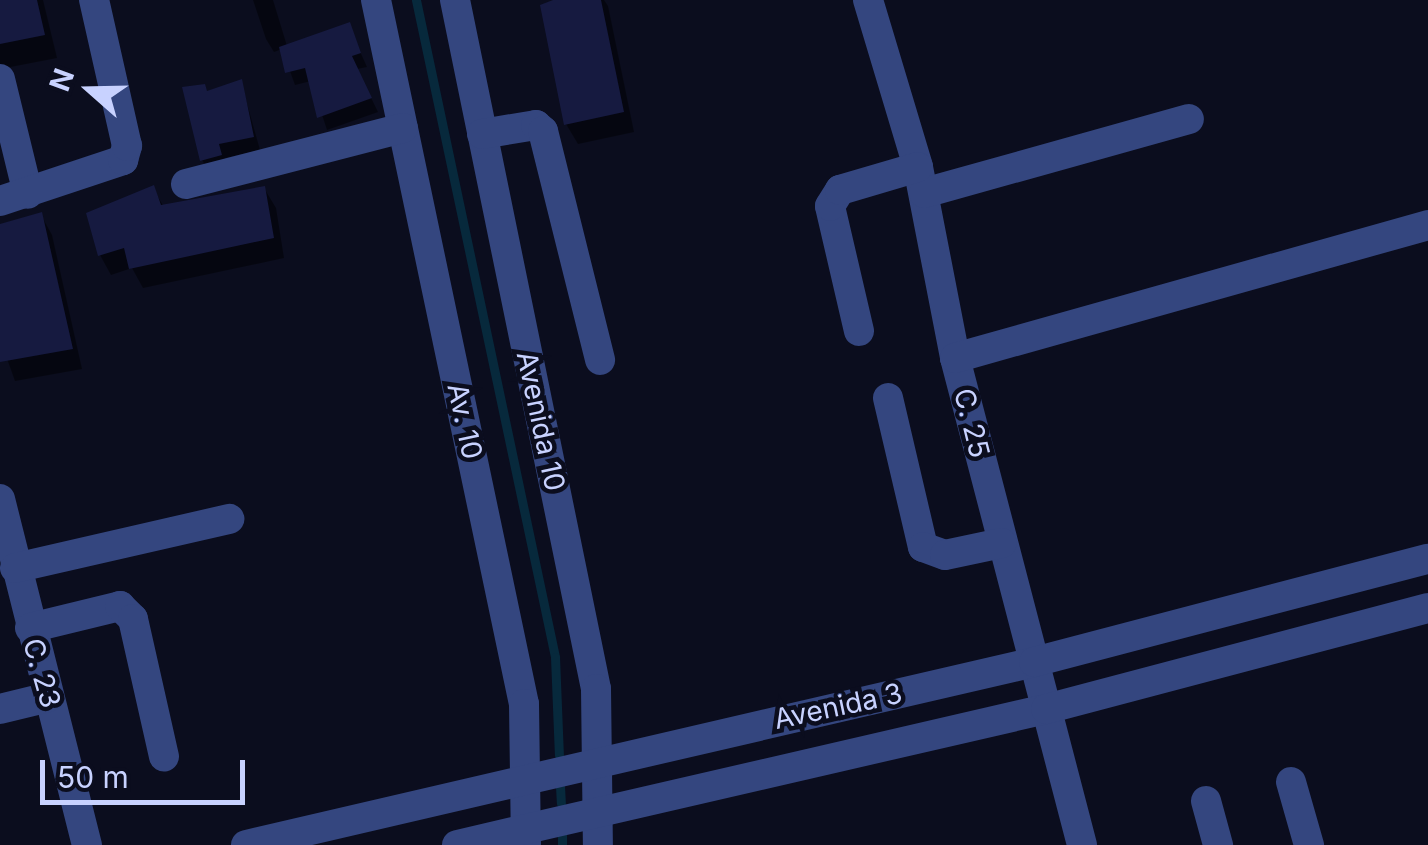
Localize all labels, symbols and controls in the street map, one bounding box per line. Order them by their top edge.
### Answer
north arrow [40,40,140,140]
text: N [42,64,81,96]
street label: Avenida 10 [510,348,572,494]
street label: Av. 10 [441,380,489,462]
street label: C. 25 [947,385,997,461]
street label: C. 23 [16,634,68,712]
street label: Avenida 3 [771,676,905,736]
scale bar [45,740,250,802]
text: 50 m [57,759,129,795]

